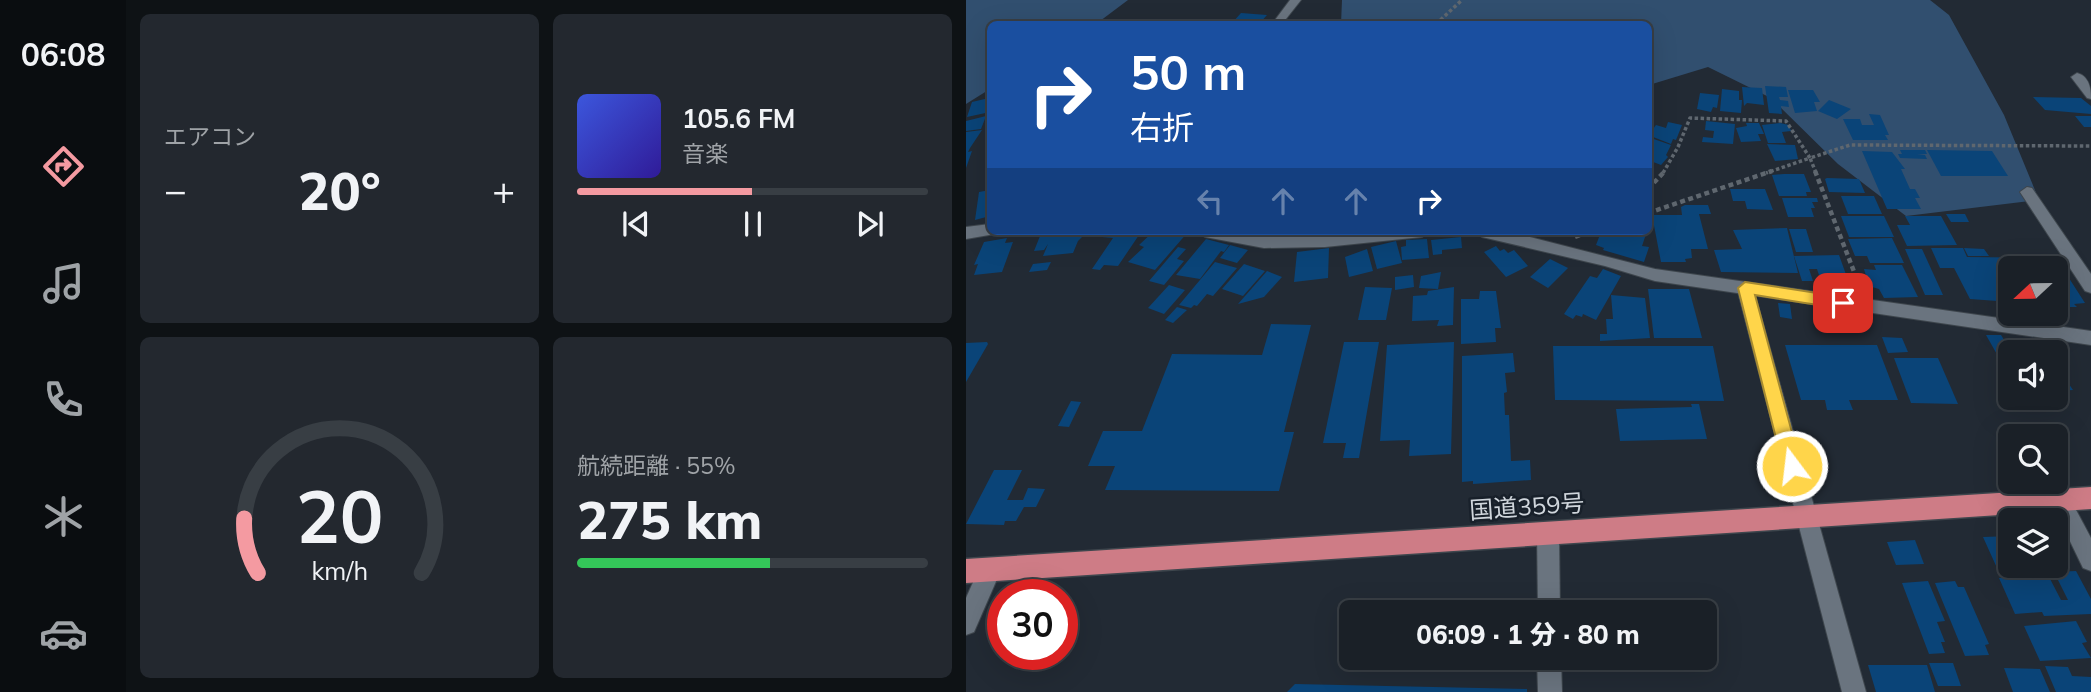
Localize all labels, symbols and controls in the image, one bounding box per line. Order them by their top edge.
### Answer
text: 06:08 [21,34,105,74]
text: 50 m [1130,41,1246,102]
icon: right [1015,49,1106,140]
text: 105.6 FM [682,102,795,135]
text: 右折 [1130,107,1194,147]
text: エアコン [164,122,256,151]
text: 音楽 [682,139,728,168]
icon: directions [39,142,88,191]
text: 20° [298,158,381,223]
text: − [164,166,187,214]
text: + [492,166,515,214]
icon: left [1191,182,1229,220]
icon: ahead [1264,182,1302,220]
icon: ahead [1337,182,1375,220]
icon: right [1410,182,1448,220]
icon: previous [617,205,655,243]
icon: pause [734,205,772,243]
icon: next [851,205,889,243]
north arrow [1998,256,2068,326]
map controls [1998,256,2068,578]
icon: music [39,259,88,308]
pin [1813,273,1873,333]
icon: arrive [1824,284,1862,322]
button: sound [1998,340,2068,410]
icon: phone [39,375,88,424]
button: search [1998,424,2068,494]
position arrow [1755,429,1829,503]
text: 航続距離 · 55% [577,451,735,480]
text: 20 [296,471,383,562]
text: 275 km [577,487,762,552]
street label: 国道359号 [1468,487,1585,525]
icon: climate [39,492,88,541]
button: layers [1998,508,2068,578]
text: km/h [311,555,368,586]
speed limit sign: 30 [987,579,1078,670]
icon: car [39,609,88,658]
text: 06:09 · 1 分 · 80 m [1416,618,1640,651]

